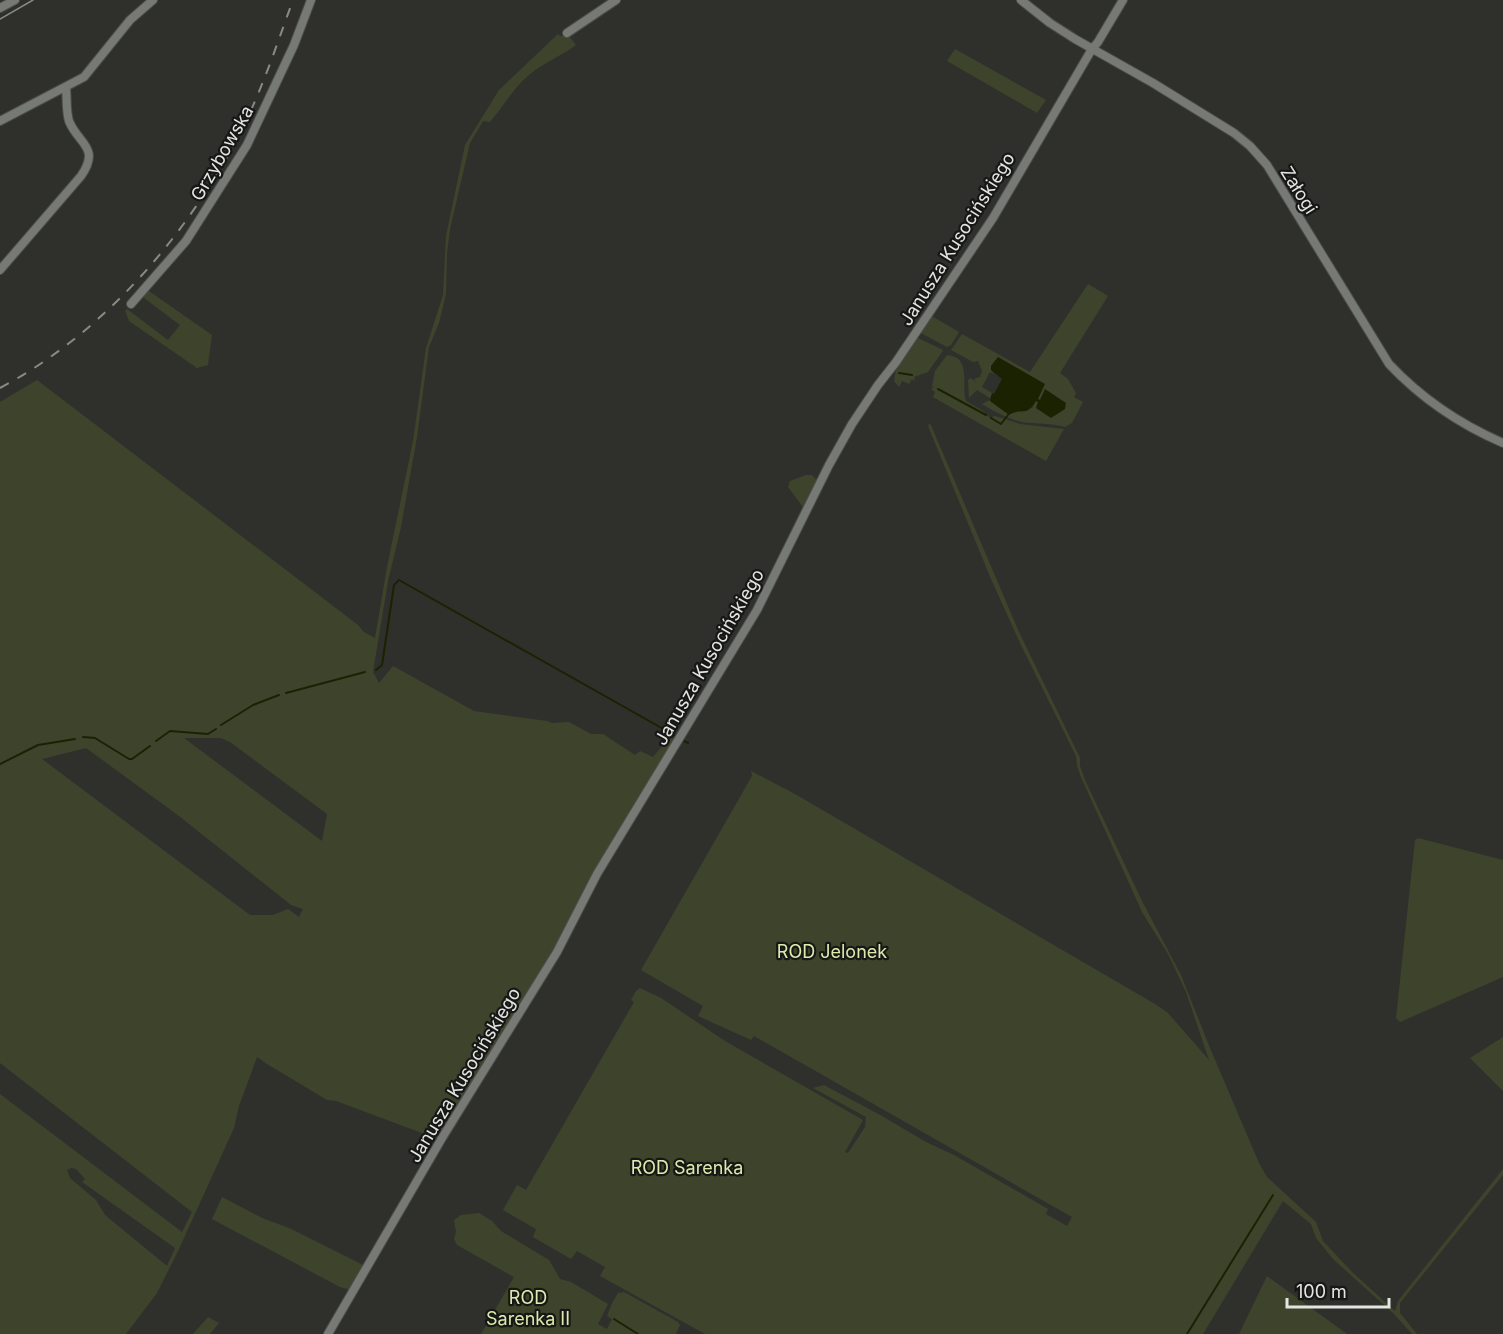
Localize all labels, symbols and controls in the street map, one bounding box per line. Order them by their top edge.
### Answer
street label: Grzybowska [186,102,258,204]
street label: Janusza Kusocińskiego [895,149,1019,329]
street label: Załogi [1276,162,1322,218]
street label: Janusza Kusocińskiego [650,565,768,749]
park label: ROD Jelonek [777,941,887,962]
street label: Janusza Kusocińskiego [403,984,525,1166]
park label: ROD Sarenka [631,1157,743,1178]
scale bar [1287,1271,1389,1309]
text: 100 m [1296,1281,1347,1302]
park label: ROD Sarenka II [486,1287,570,1329]

